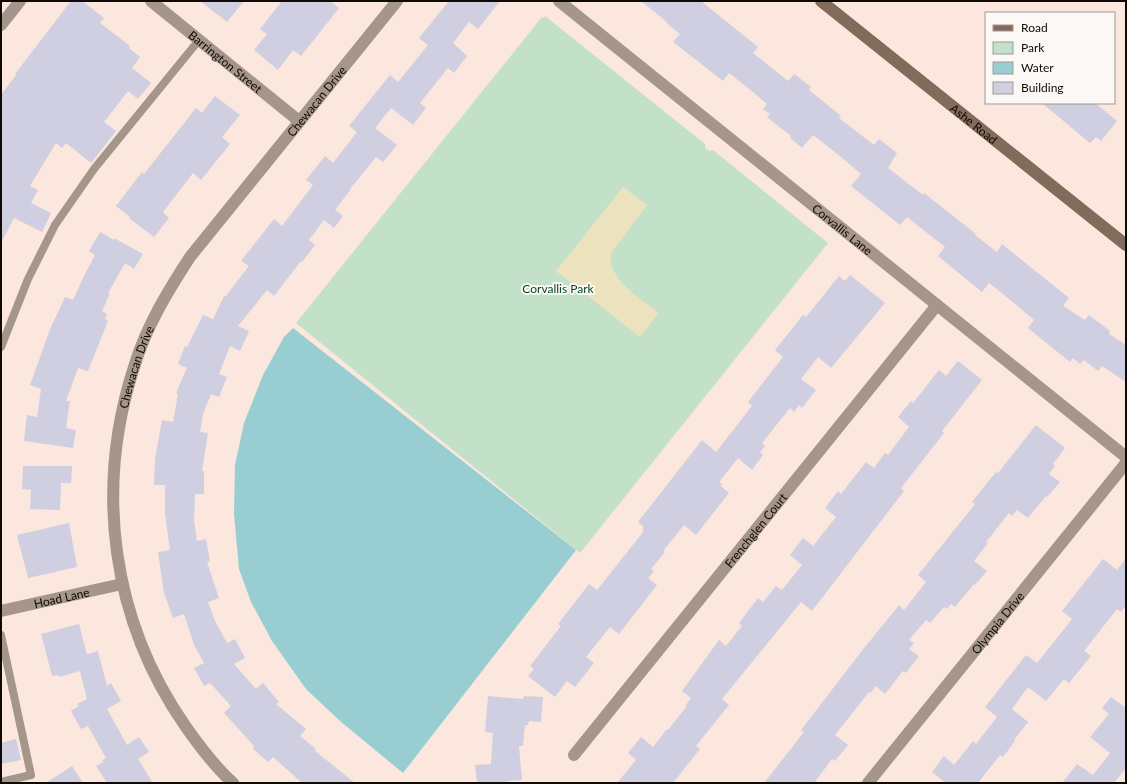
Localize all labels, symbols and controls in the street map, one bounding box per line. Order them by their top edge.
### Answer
legend [985,12,1115,104]
text: Road [1021,20,1048,35]
street label: Barrington Street [186,27,266,96]
text: Park [1021,40,1045,55]
text: Water [1021,60,1054,75]
street label: Chewacan Drive [283,63,349,139]
text: Building [1021,80,1064,95]
street label: Ashe Road [947,100,1001,147]
street label: Corvallis Lane [809,200,876,258]
park label: Corvallis Park [522,281,595,296]
street label: Chewacan Drive [116,323,157,410]
street label: Frenchglen Court [721,489,790,570]
street label: Hoad Lane [32,584,91,611]
street label: Olympia Drive [968,588,1027,657]

